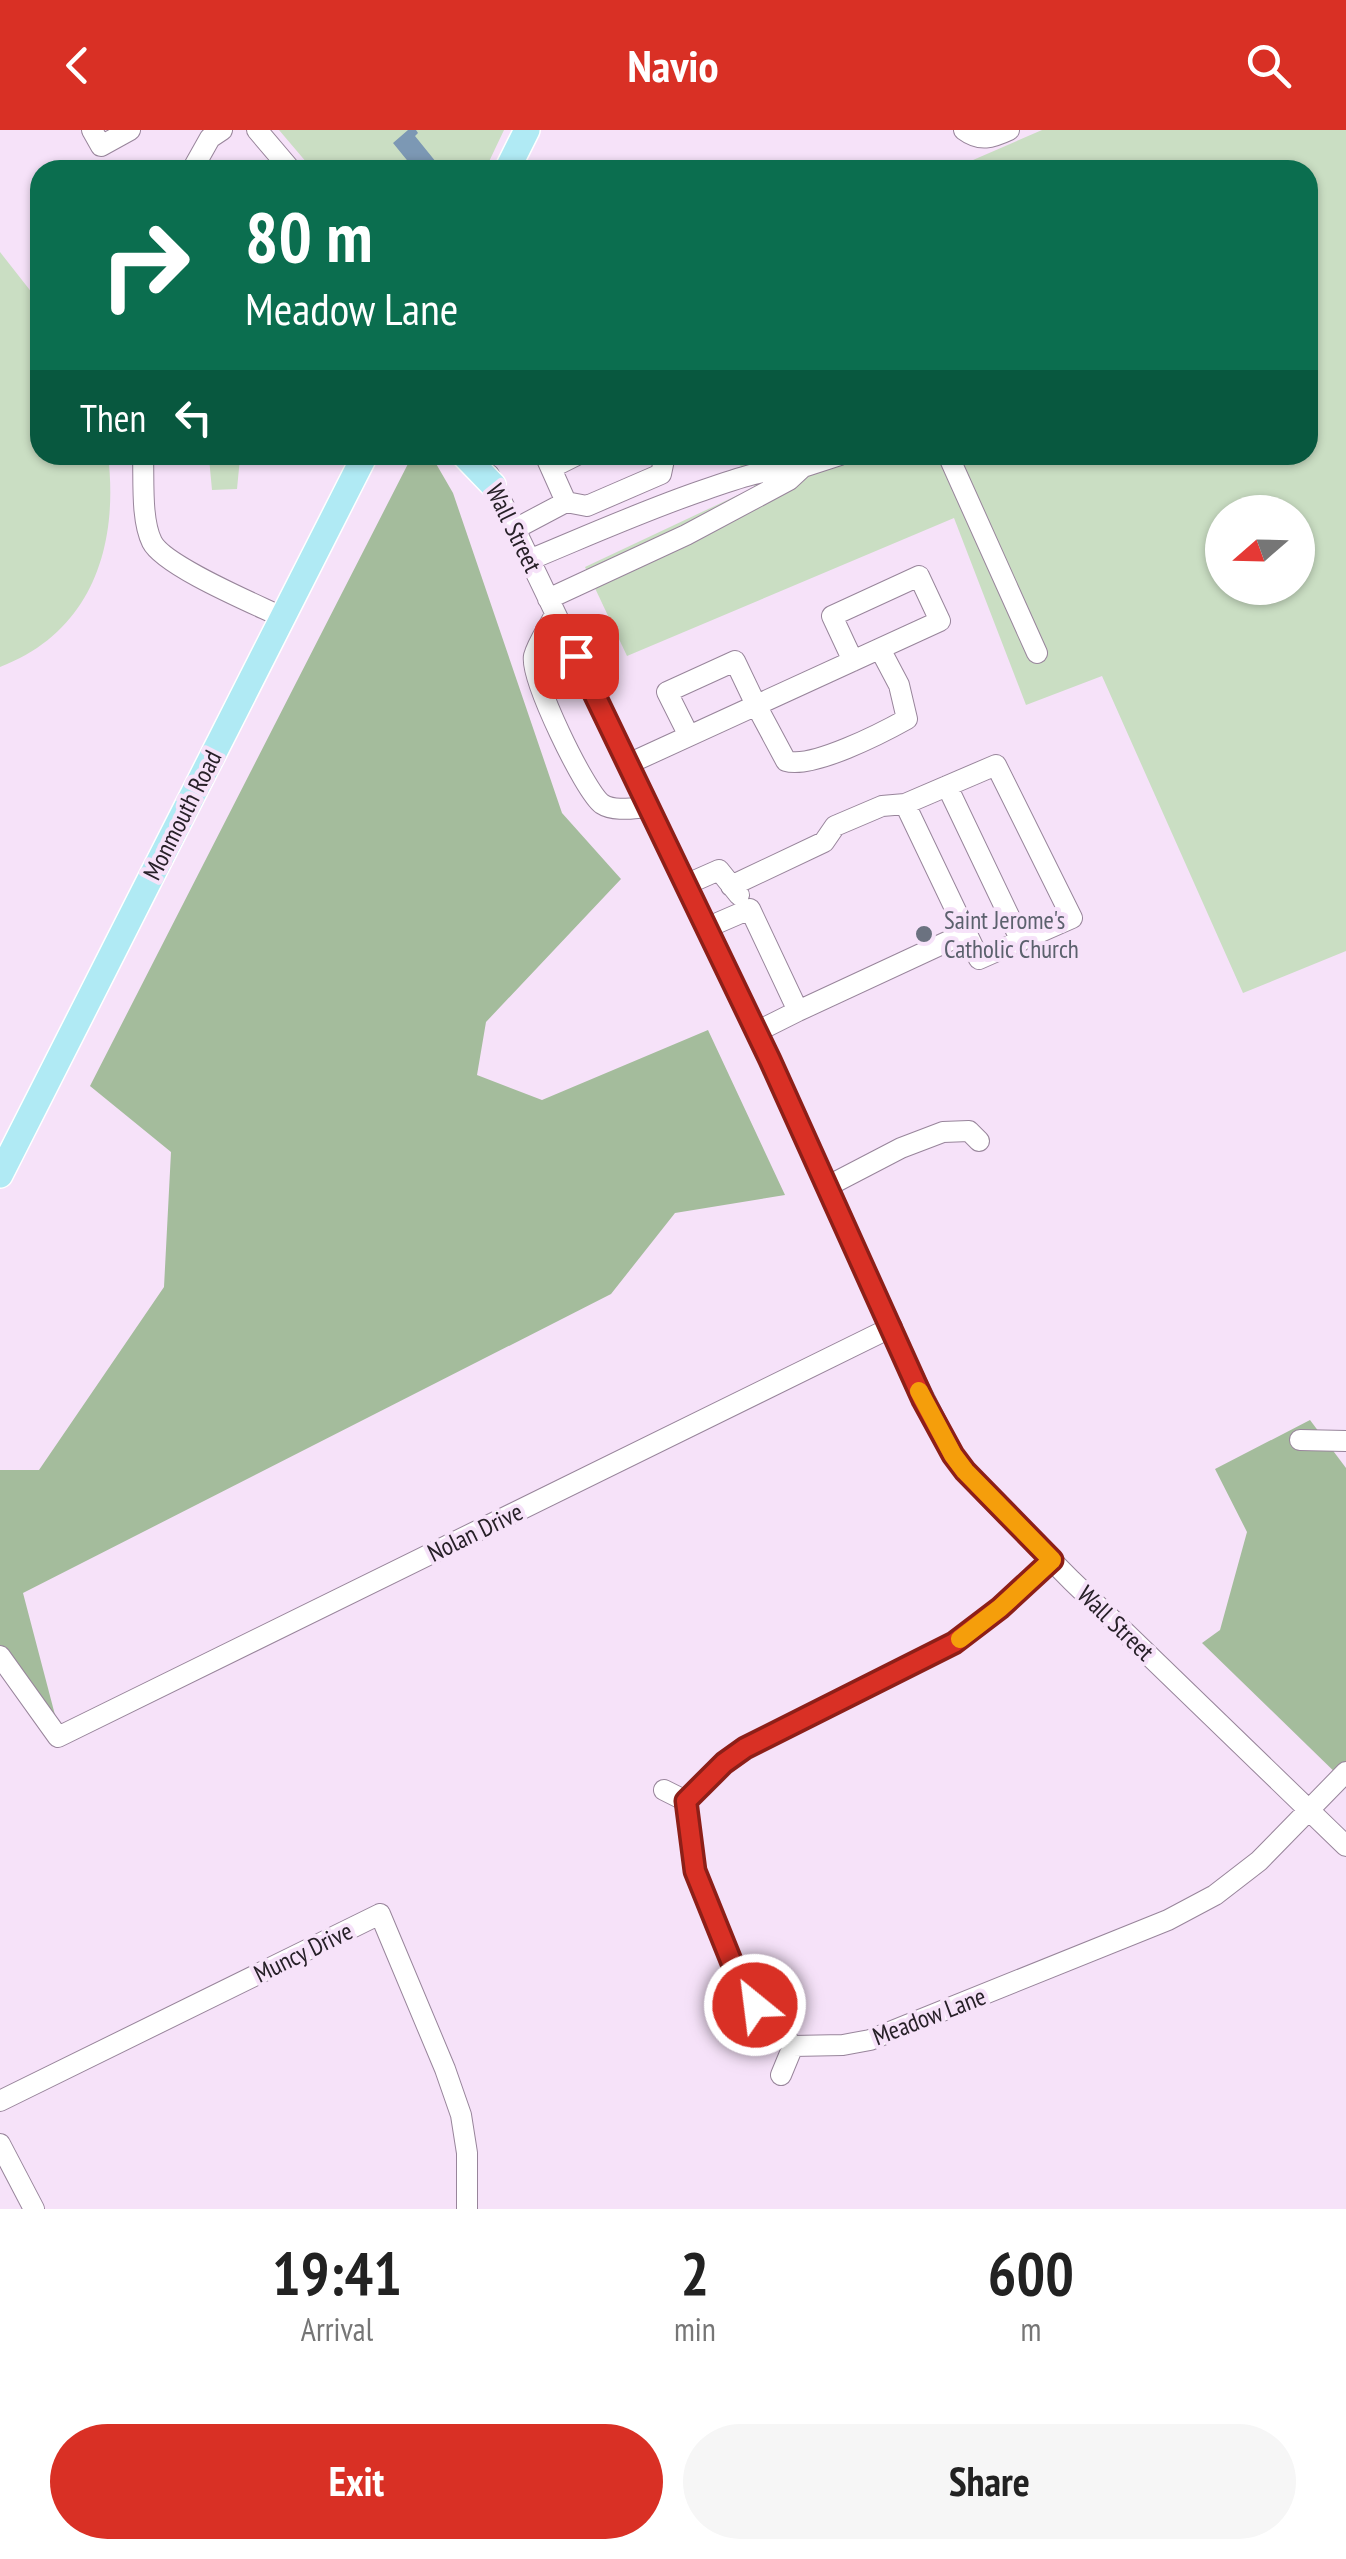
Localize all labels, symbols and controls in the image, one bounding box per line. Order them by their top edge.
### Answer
text: Navio [628,36,719,94]
icon: back [50,38,105,93]
icon: search [1241,38,1296,93]
text: 80 m [245,191,373,281]
icon: right [80,200,210,330]
text: Meadow Lane [245,279,458,337]
icon: left [166,390,221,445]
text: Then [80,393,146,442]
street label: Wall Street [479,478,549,578]
north arrow [1205,495,1315,605]
map controls [1205,495,1315,605]
pin [534,614,619,699]
icon: arrive [549,629,604,684]
street label: Monmouth Road [136,745,228,885]
place label: Saint Jerome's Catholic Church [944,904,1079,965]
marker: Saint Jerome's Catholic Church [913,923,935,945]
street label: Nolan Drive [422,1495,528,1569]
street label: Wall Street [1071,1579,1161,1667]
street label: Muncy Drive [248,1914,358,1990]
position arrow [703,1953,807,2057]
street label: Meadow Lane [868,1980,990,2052]
text: 19:41 [272,2234,402,2312]
text: 2 [681,2234,709,2312]
text: 600 [988,2234,1074,2312]
text: Arrival [301,2308,373,2350]
text: min [674,2308,716,2350]
text: m [1020,2308,1041,2350]
button: Exit [50,2424,663,2539]
button: Share [683,2424,1296,2539]

